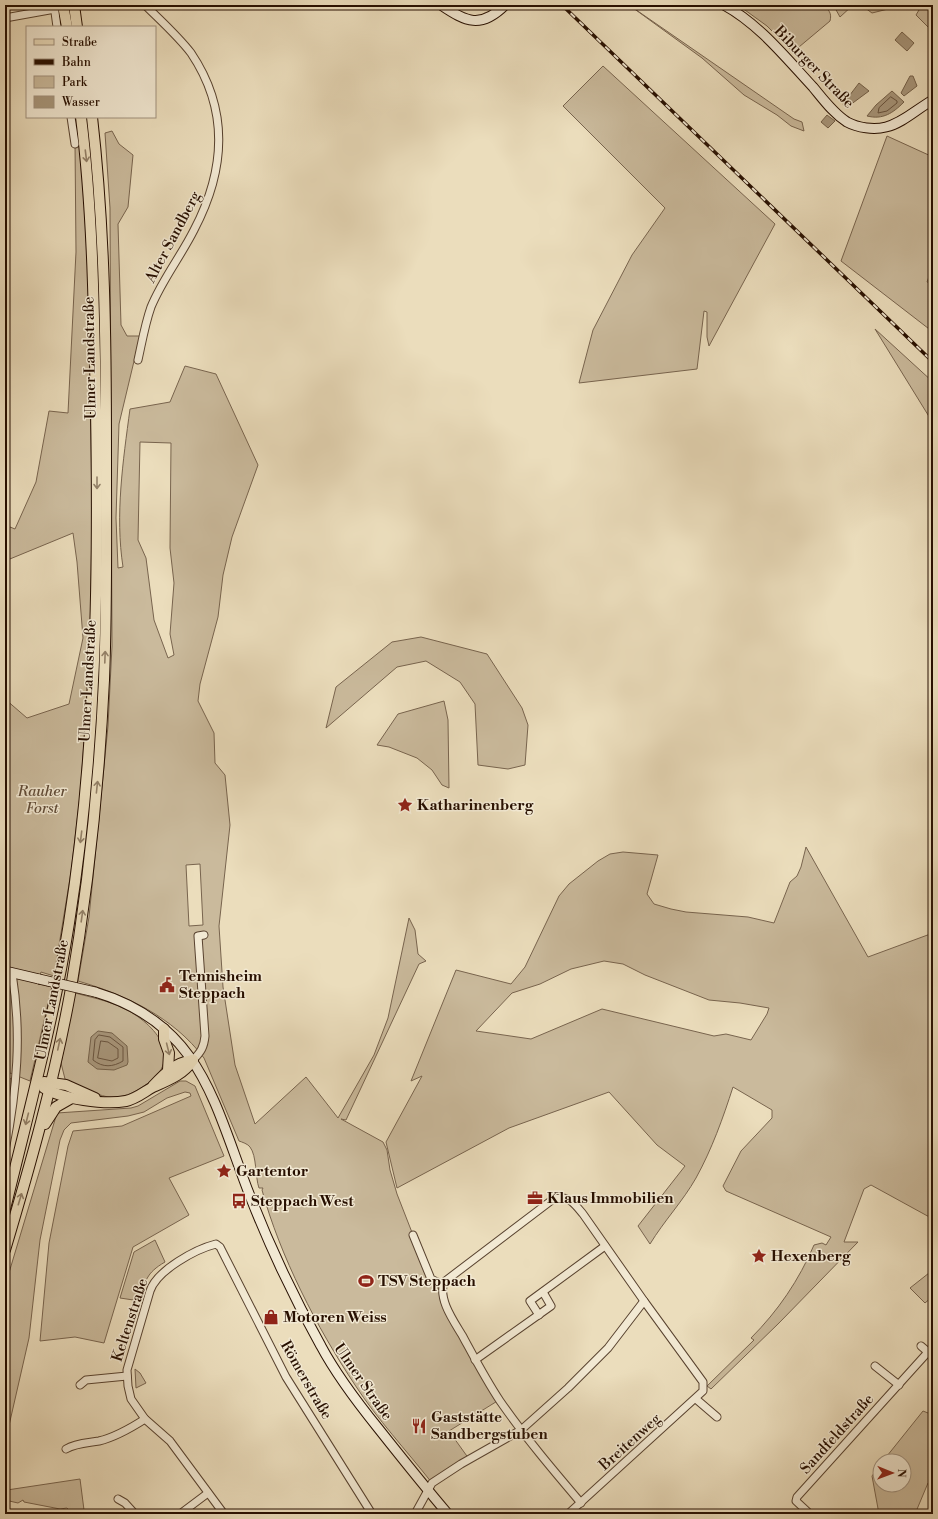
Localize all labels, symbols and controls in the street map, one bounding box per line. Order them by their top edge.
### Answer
street label: Biburger Straße [769,21,858,112]
legend [26,26,156,118]
text: Straße [62,35,97,50]
text: Bahn [61,55,91,70]
text: Park [62,75,88,90]
text: Wasser [61,95,100,110]
one-way arrow [82,149,90,162]
street label: Alter Sandberg [140,188,205,287]
street label: Ulmer Landstraße [79,296,101,420]
one-way arrow [93,476,101,489]
street label: Ulmer Landstraße [75,619,101,743]
one-way arrow [101,651,109,664]
one-way arrow [93,781,101,794]
park label: Rauher Forst [16,782,67,818]
place icon: Katharinenberg [396,796,414,814]
place label: Katharinenberg [417,796,534,815]
one-way arrow [77,830,84,843]
one-way arrow [78,910,86,923]
street label: Ulmer Landstraße [31,938,73,1062]
place label: Tennisheim Steppach [179,967,262,1003]
public building icon: Tennisheim Steppach [158,976,176,994]
one-way arrow [56,1038,64,1051]
one-way arrow [165,1043,172,1056]
one-way arrow [23,1112,30,1125]
place icon: Gartentor [215,1162,233,1180]
place label: Gartentor [236,1162,309,1181]
office icon: Klaus Immobilien [526,1189,544,1207]
place label: Klaus Immobilien [547,1189,674,1208]
bus stop icon: Steppach West [230,1192,248,1210]
place label: Steppach West [251,1192,354,1211]
one-way arrow [17,1193,24,1206]
place icon: Hexenberg [750,1247,768,1265]
place label: Hexenberg [771,1247,851,1266]
sports icon: TSV Steppach [357,1272,375,1290]
place label: TSV Steppach [378,1272,477,1291]
street label: Keltenstraße [108,1276,152,1364]
shop icon: Motoren Weiss [262,1308,280,1326]
place label: Motoren Weiss [283,1308,387,1327]
street label: Römerstraße [276,1337,336,1423]
street label: Ulmer Straße [329,1340,397,1424]
street label: Sandfeldstraße [796,1390,878,1478]
place label: Gaststätte Sandbergstuben [431,1408,548,1444]
street label: Breitenweg [594,1409,665,1475]
restaurant icon: Gaststätte Sandbergstuben [410,1417,428,1435]
north arrow [872,1453,912,1493]
text: N [894,1469,908,1478]

